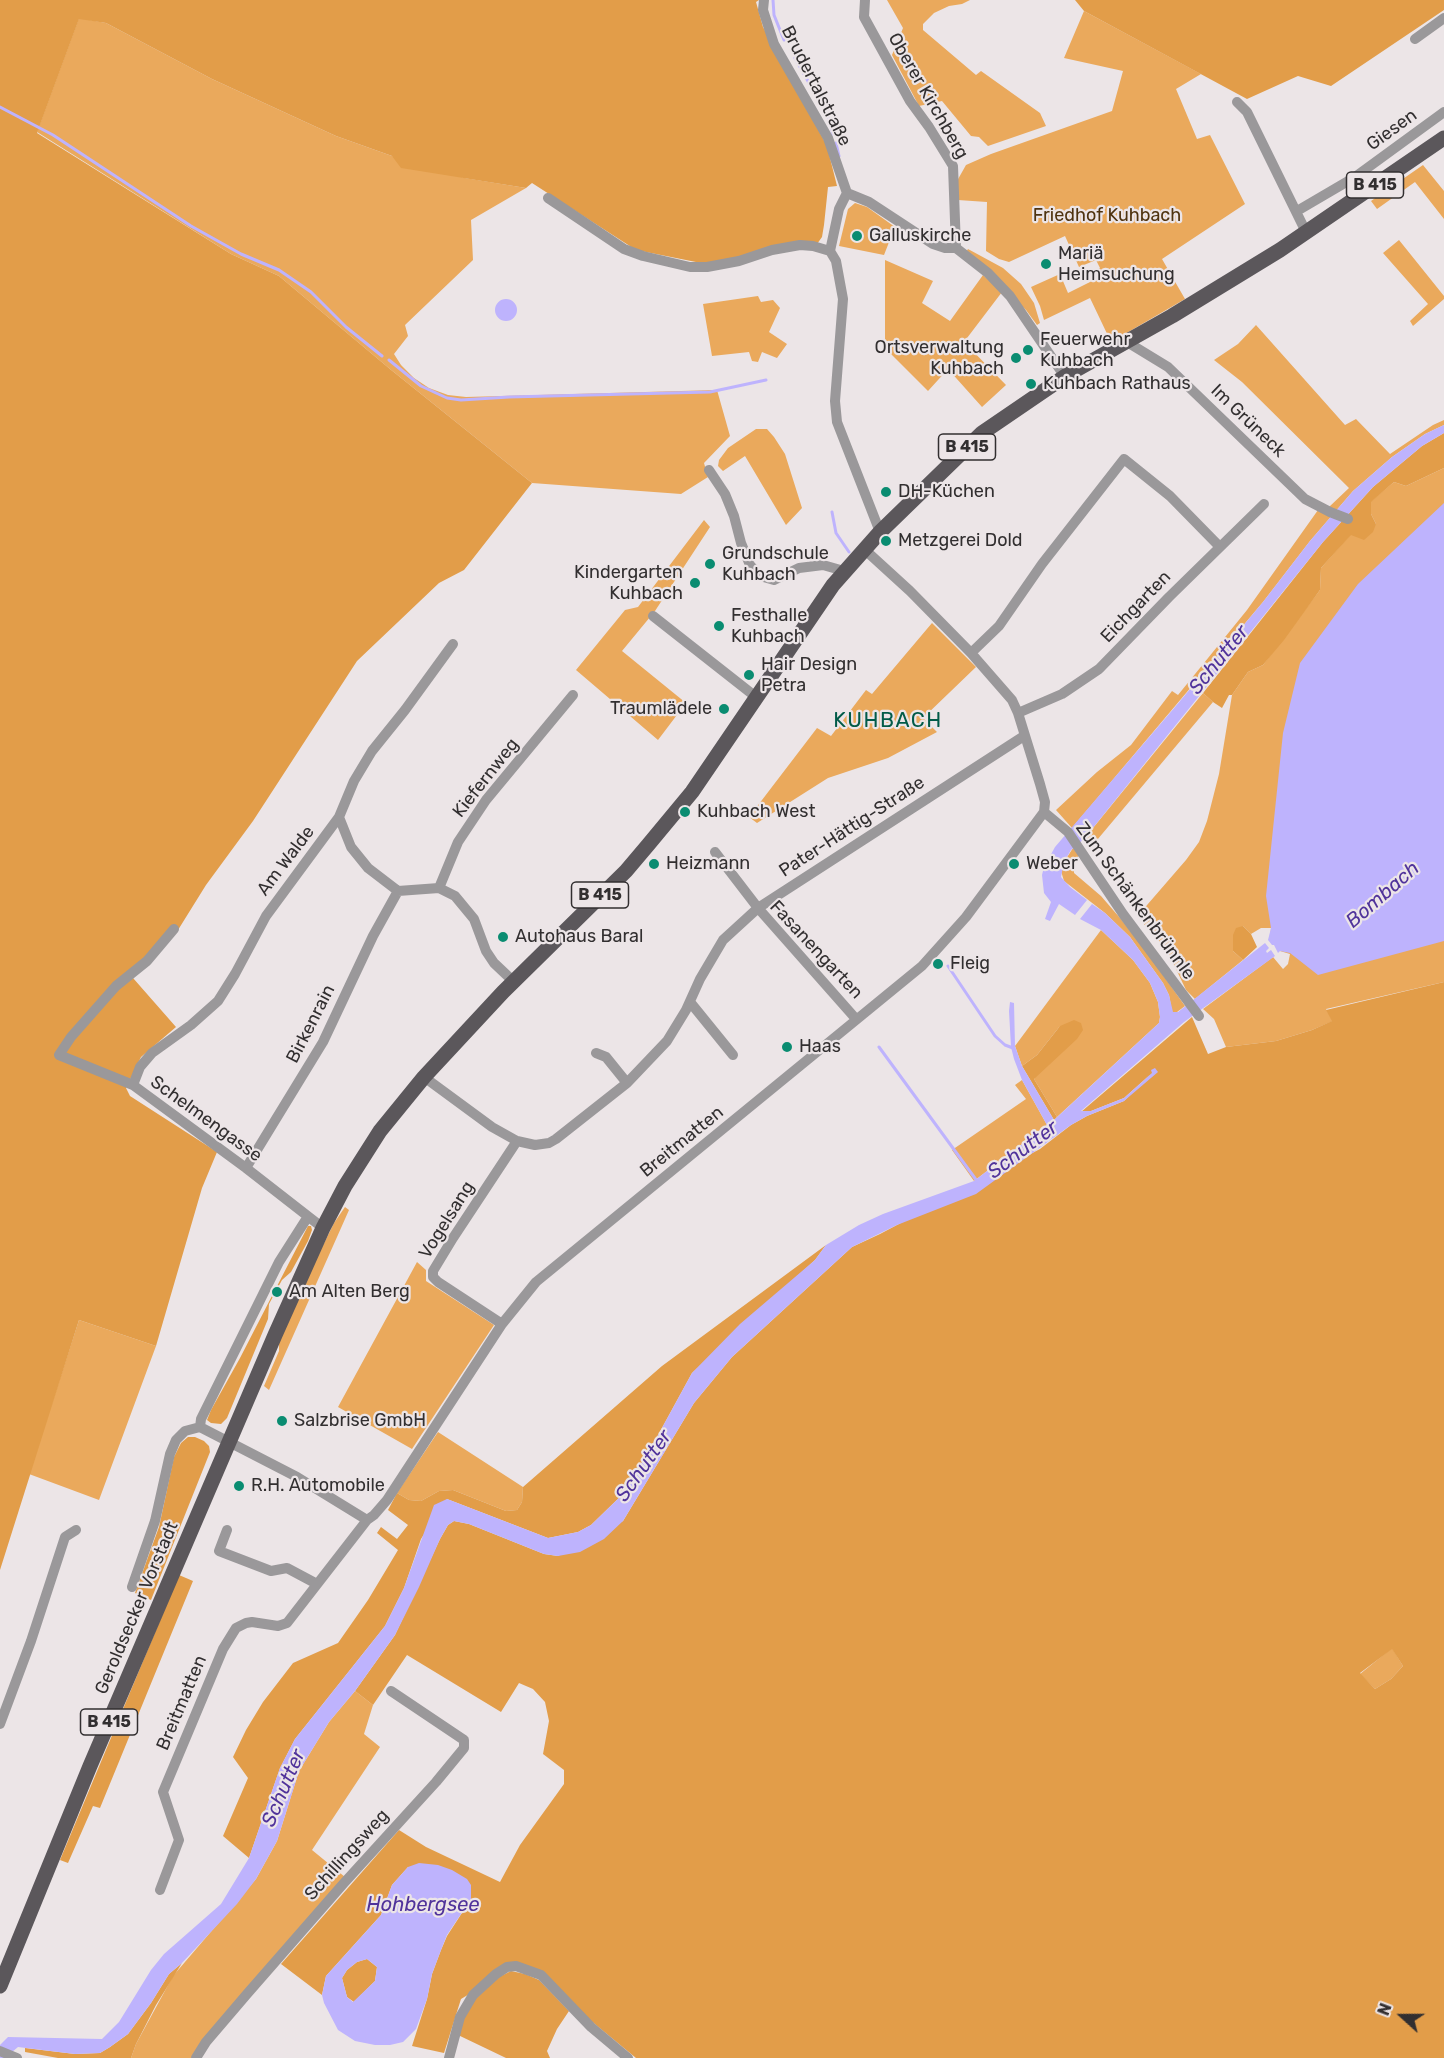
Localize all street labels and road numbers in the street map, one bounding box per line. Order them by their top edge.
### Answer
street label: Brudertalstraße [776,22,856,150]
street label: Oberer Kirchberg [883,29,973,163]
street label: Giesen [1363,105,1421,155]
road number: B 415 [1346,172,1404,198]
street label: Im Grüneck [1206,380,1290,462]
road number: B 415 [938,434,996,460]
street label: Eichgarten [1096,567,1176,647]
street label: Kiefernweg [448,734,524,822]
street label: Pater-Hättig-Straße [775,772,929,882]
street label: Zum Schänkenbrünnle [1071,818,1199,984]
street label: Am Walde [253,822,319,900]
road number: B 415 [572,882,628,908]
street label: Fasanengarten [765,896,867,1004]
street label: Birkenrain [282,981,340,1067]
street label: Schelmengasse [146,1071,266,1167]
street label: Breitmatten [636,1102,728,1182]
street label: Vogelsang [415,1177,479,1263]
street label: Geroldsecker Vorstadt [91,1518,183,1698]
street label: Breitmatten [152,1652,212,1754]
road number: B 415 [80,1709,138,1735]
street label: Schillingsweg [300,1805,394,1905]

